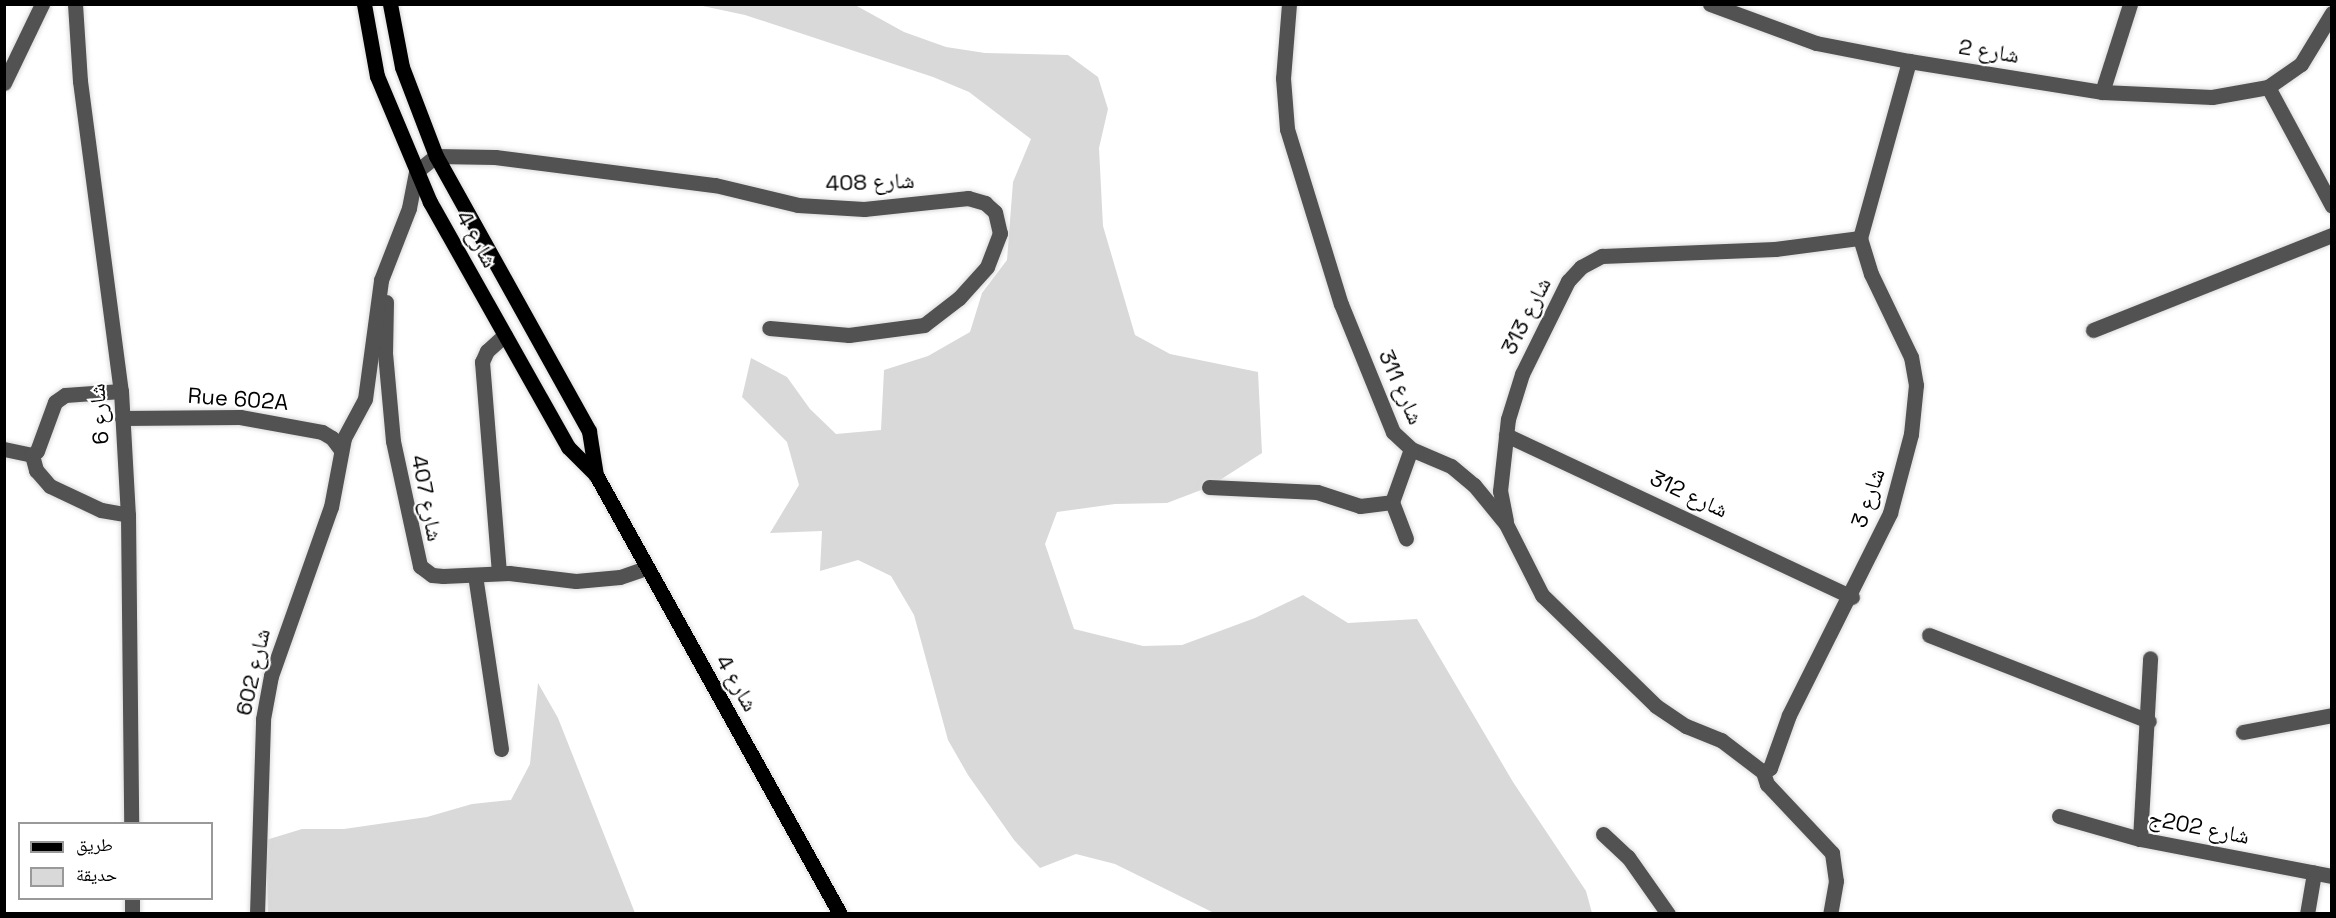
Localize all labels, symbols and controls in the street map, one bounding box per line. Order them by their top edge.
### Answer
street label: شارع 2 [1957,33,2021,69]
street label: شارع 408 [825,167,915,197]
street label: شارع 4 [451,206,503,272]
street label: شارع 313 [1495,273,1557,359]
street label: شارع 311 [1373,346,1429,428]
street label: Rue 602A [187,382,289,416]
street label: شارع 6 [84,383,114,445]
street label: شارع 407 [406,453,448,543]
street label: شارع 312 [1646,465,1732,523]
street label: شارع 3 [1846,465,1890,531]
street label: شارع 602 [230,626,276,718]
street label: شارع 4 [710,650,764,716]
street label: شارع 202ج [2146,804,2252,850]
legend [18,822,213,900]
text: طريق [76,833,113,856]
text: حديقة [76,863,117,886]

